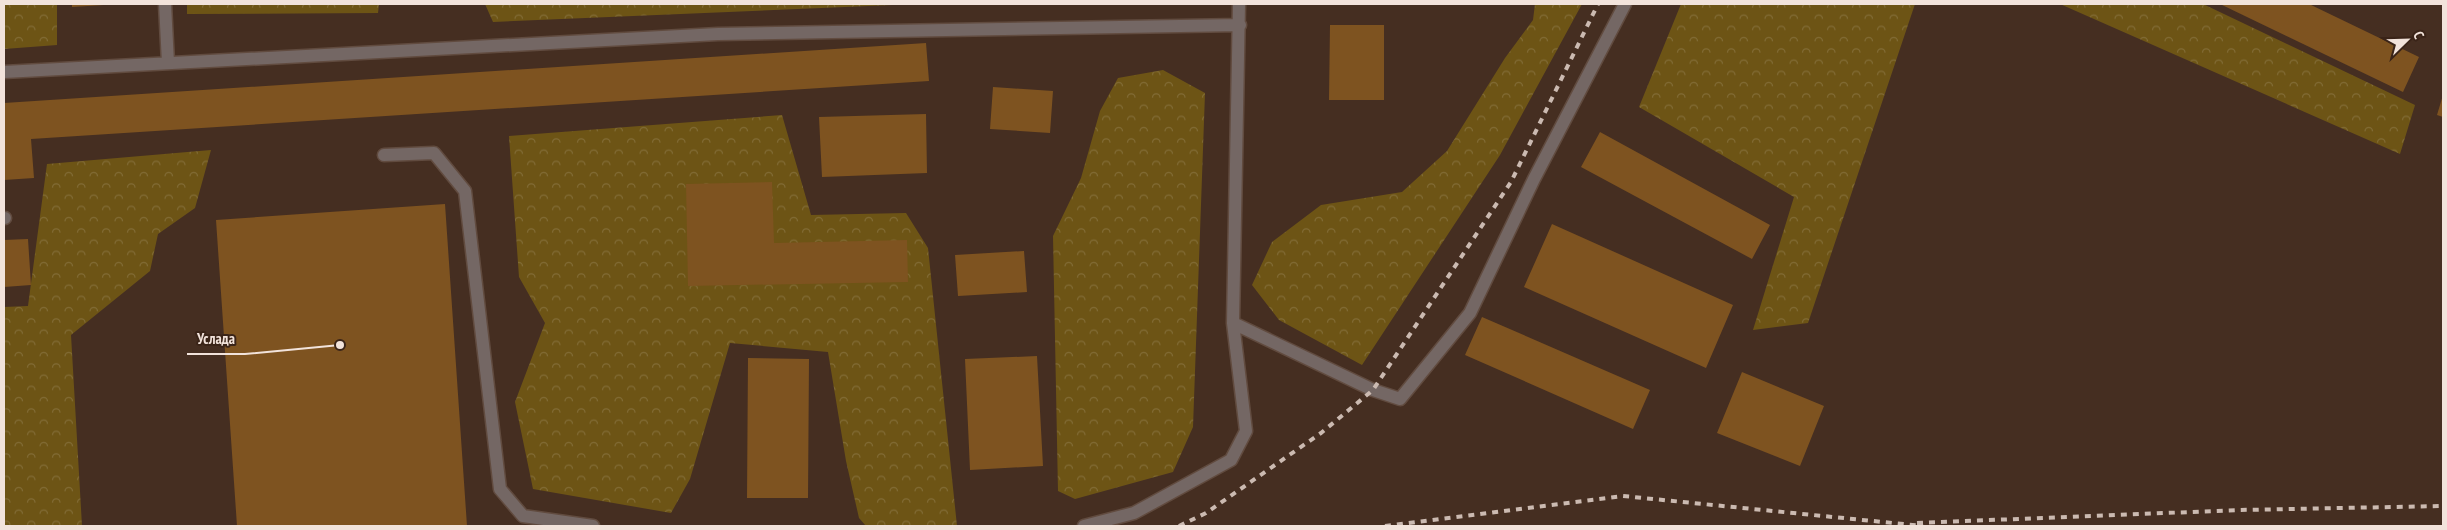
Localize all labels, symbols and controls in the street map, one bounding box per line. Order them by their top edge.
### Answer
north arrow [2382,15,2432,65]
text: С [2409,28,2429,42]
callout: Услада [187,324,245,354]
text: Услада [196,329,235,348]

